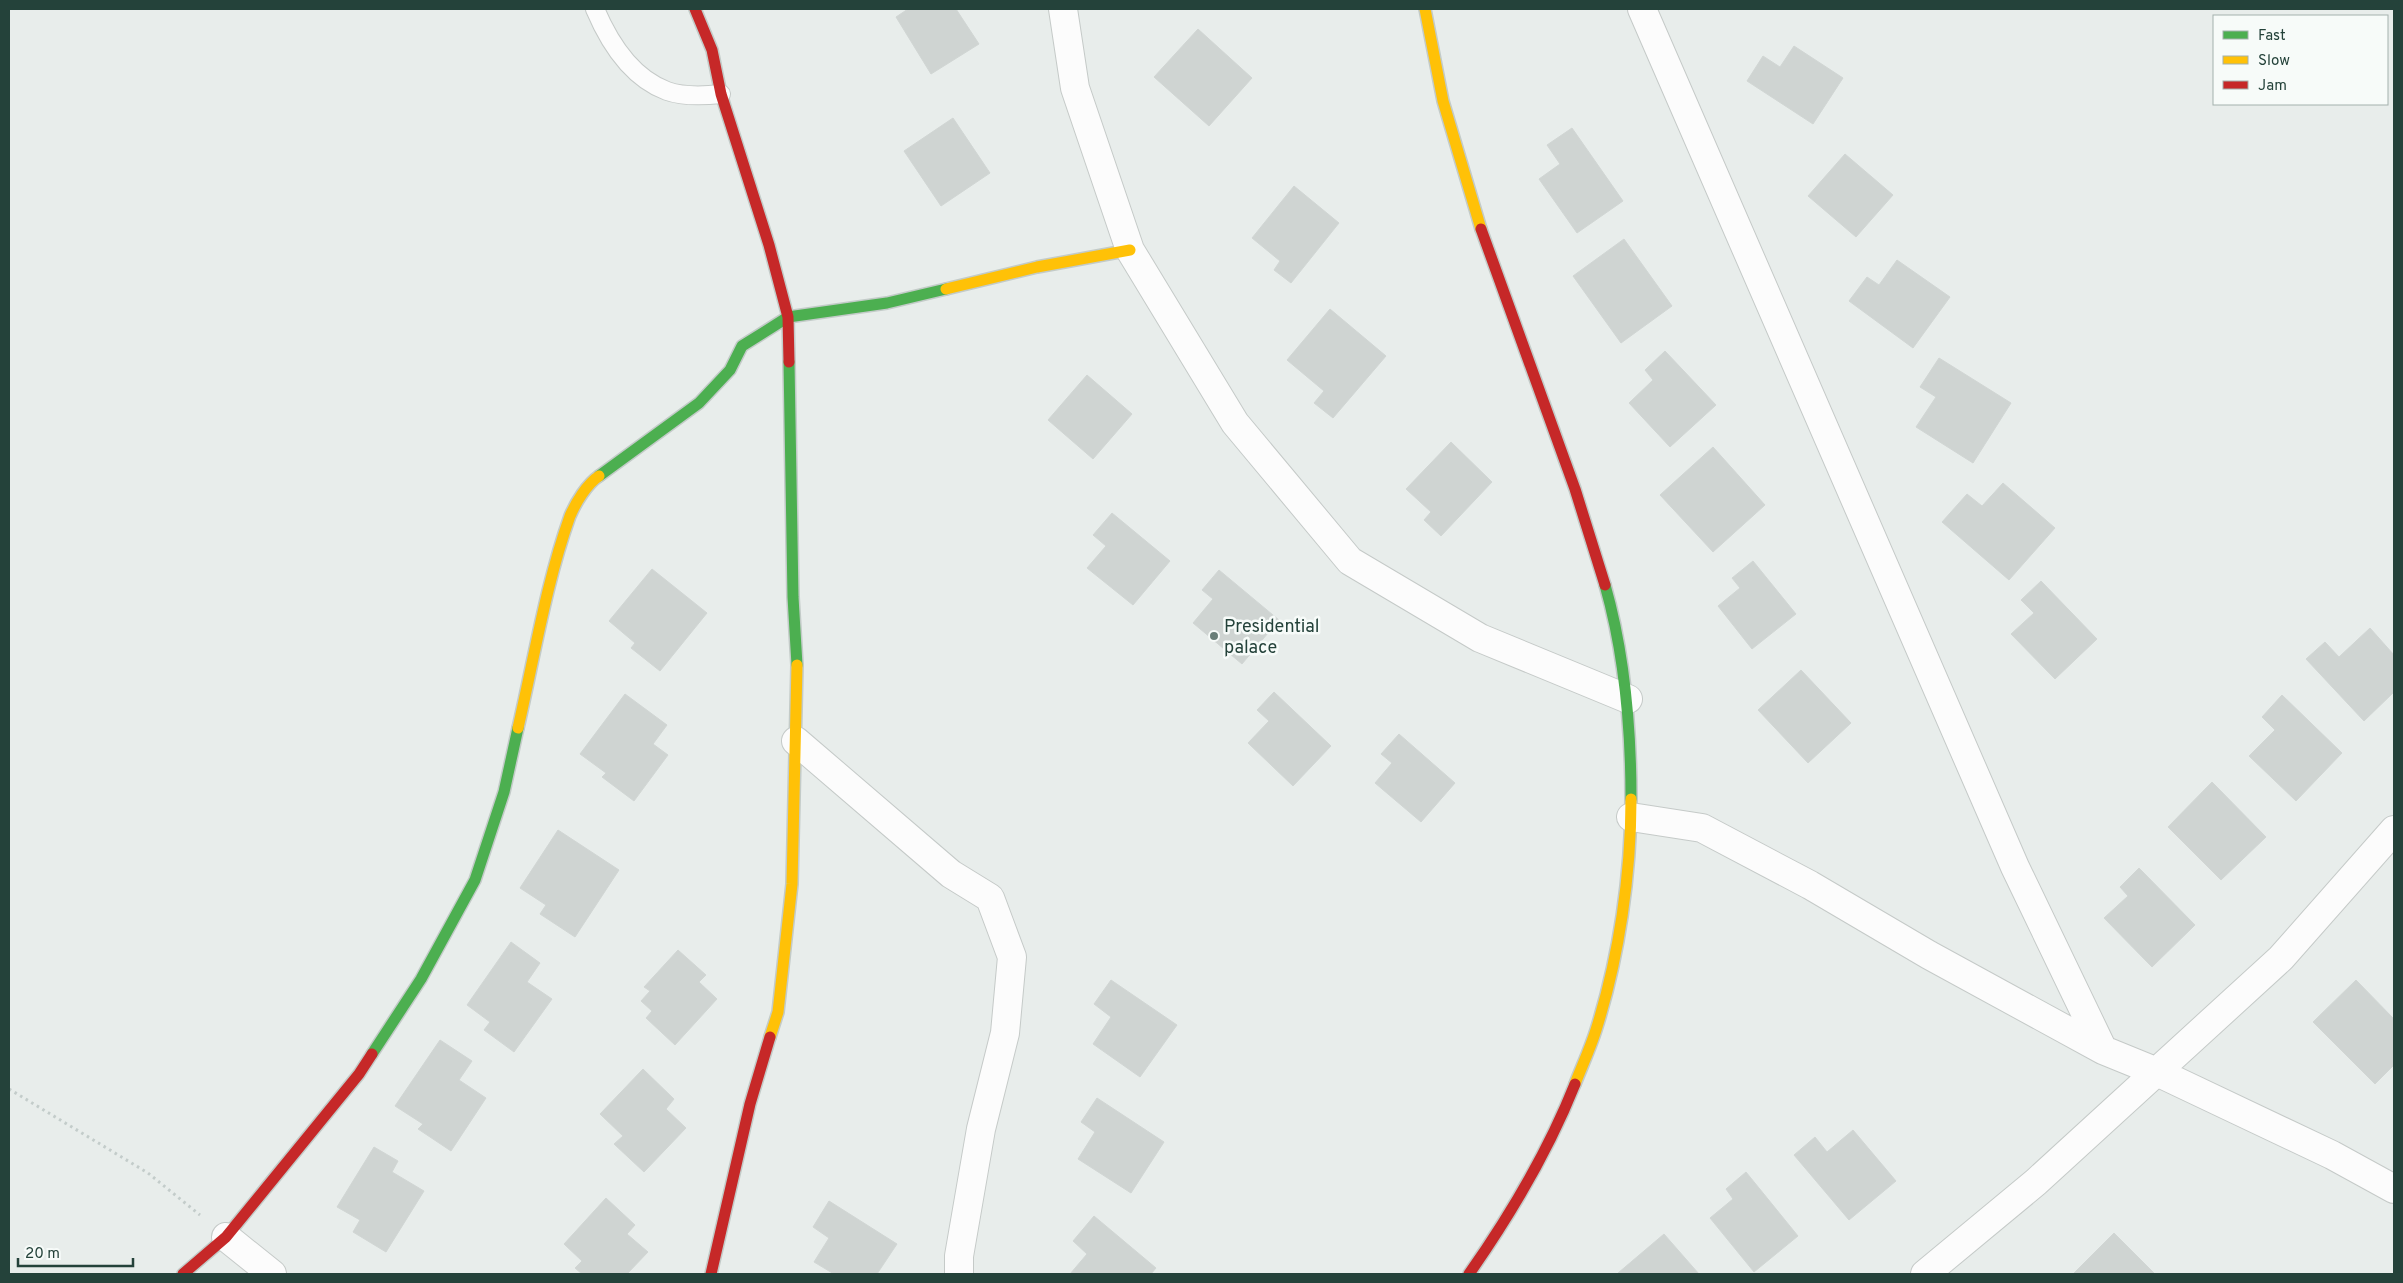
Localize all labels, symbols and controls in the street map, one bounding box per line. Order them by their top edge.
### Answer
legend [2213,15,2388,105]
text: Fast [2258,27,2286,46]
text: Slow [2258,52,2290,71]
text: Jam [2258,77,2287,96]
place label: Presidential palace [1224,616,1319,660]
marker: Presidential palace [1208,630,1220,642]
scale bar [18,1236,132,1268]
text: 20 m [25,1245,60,1264]

